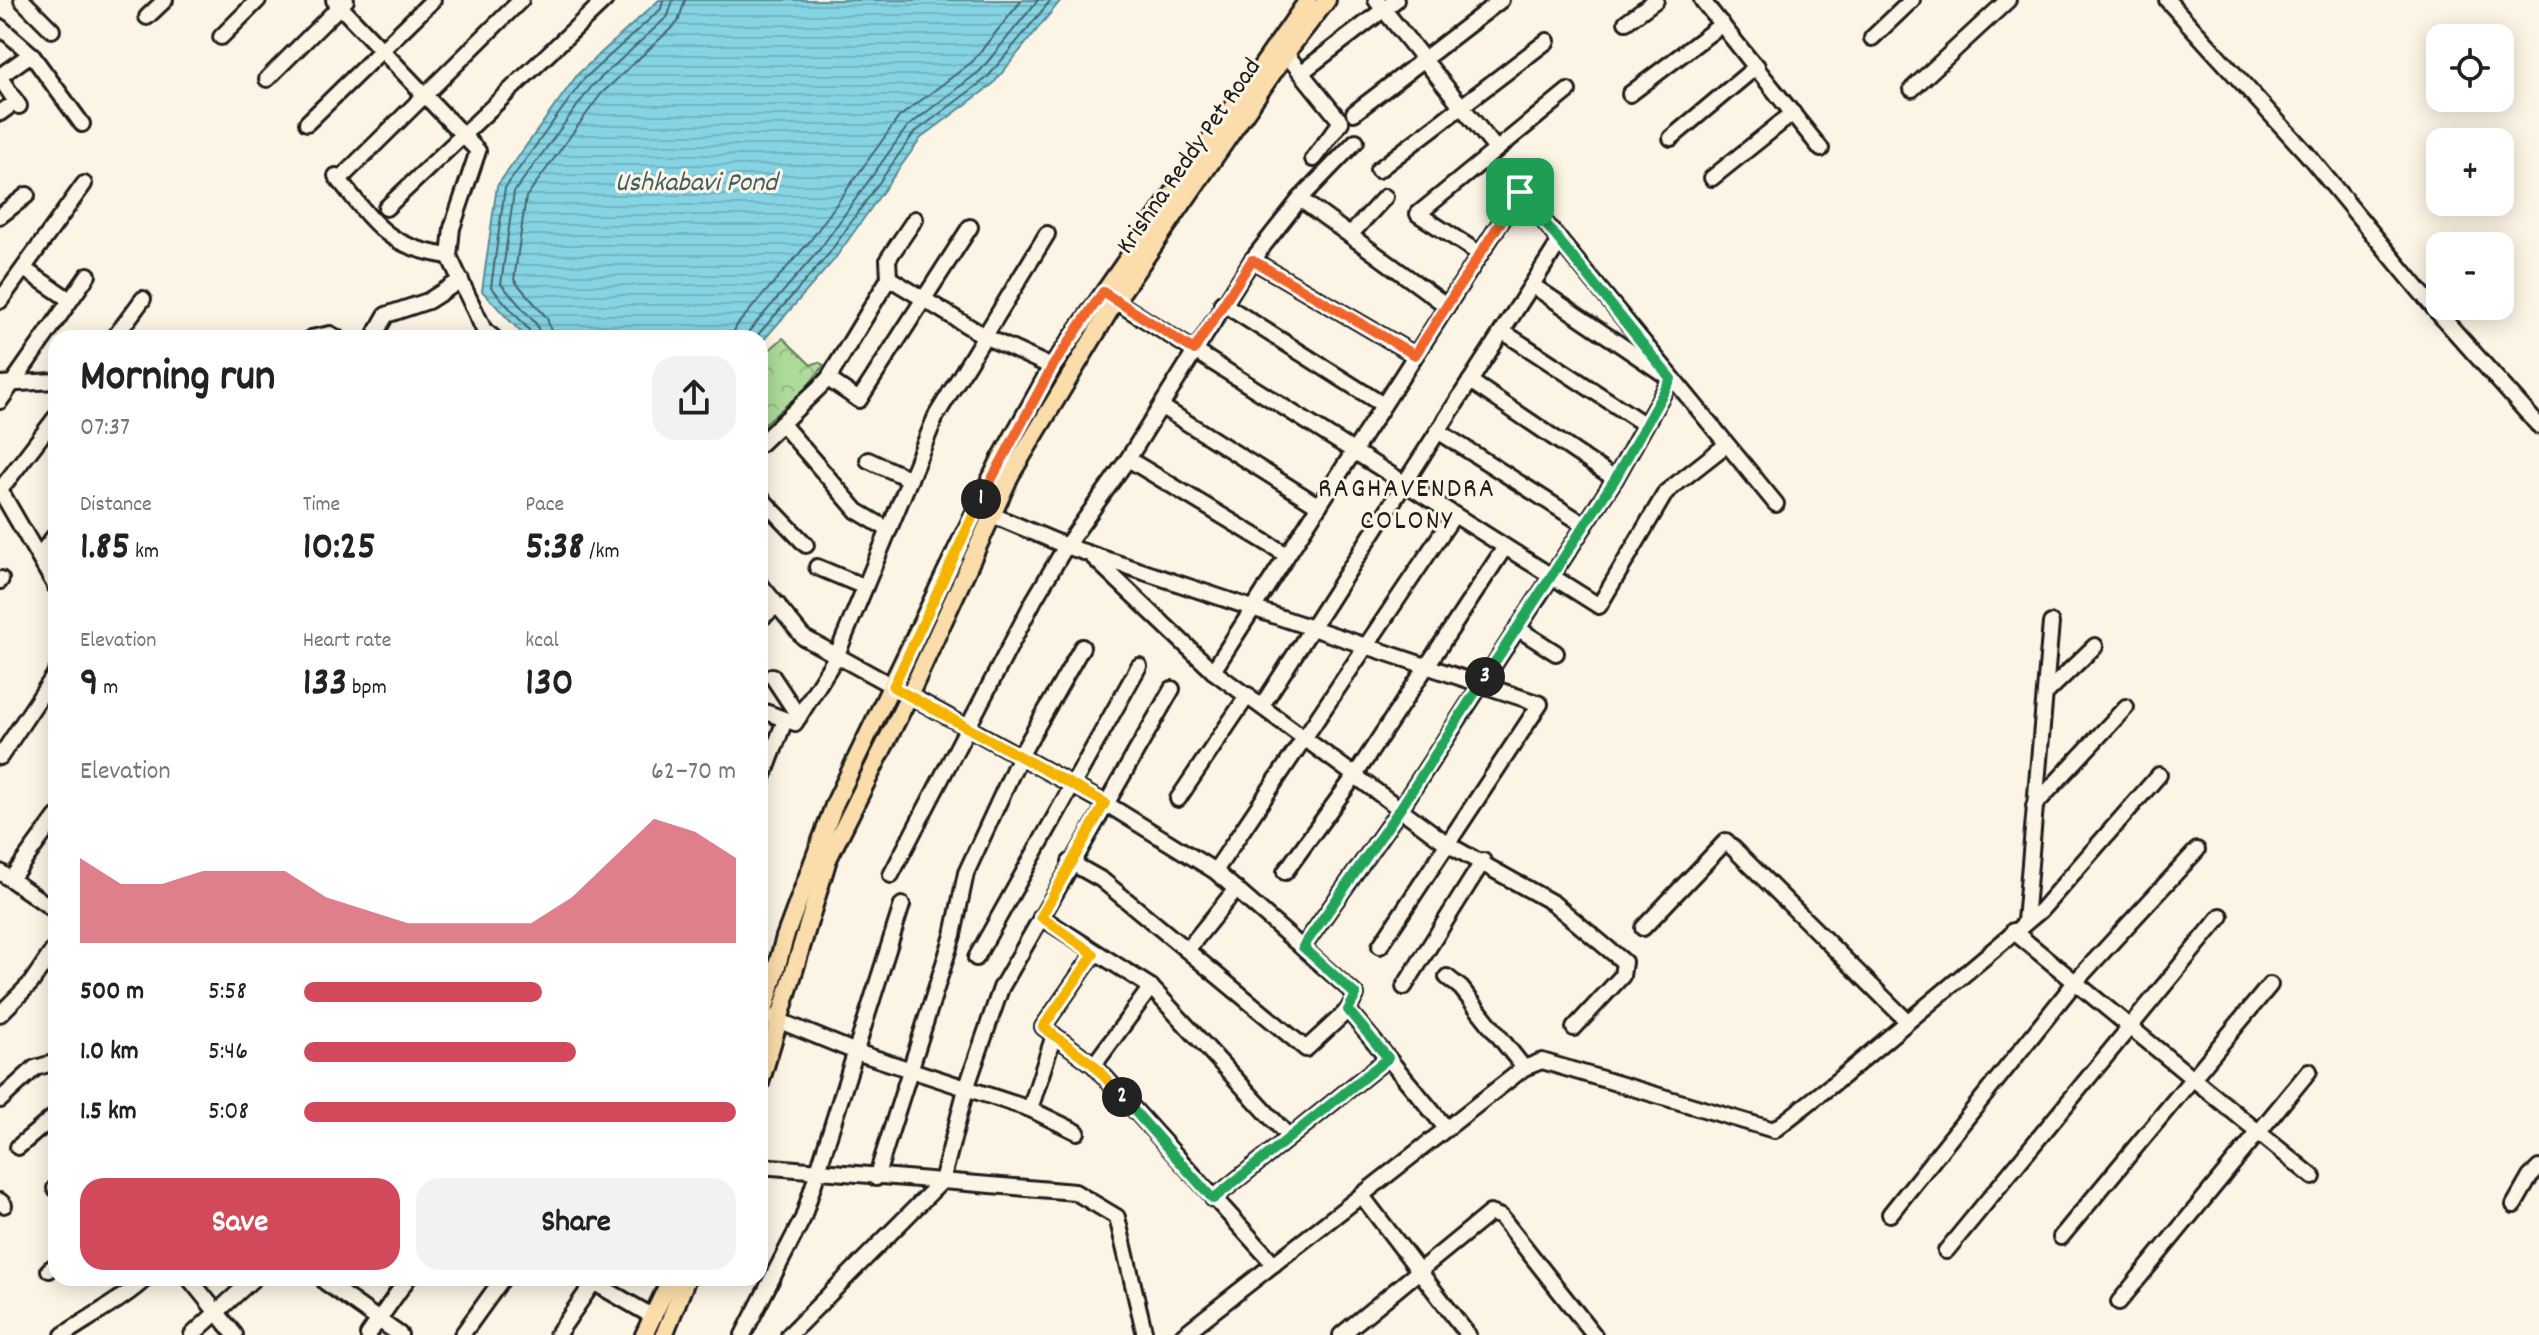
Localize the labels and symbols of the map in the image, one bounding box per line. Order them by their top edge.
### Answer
street label: Krishna Reddy Pet Road [1108,51,1272,263]
pin [1486,158,1554,226]
water label: Ushkabavi Pond [615,165,781,205]
district label: RAGHAVENDRA COLONY [1318,471,1496,543]
pin: 1 [961,479,1001,519]
pin: 3 [1465,657,1505,697]
pin: 2 [1102,1077,1142,1117]

